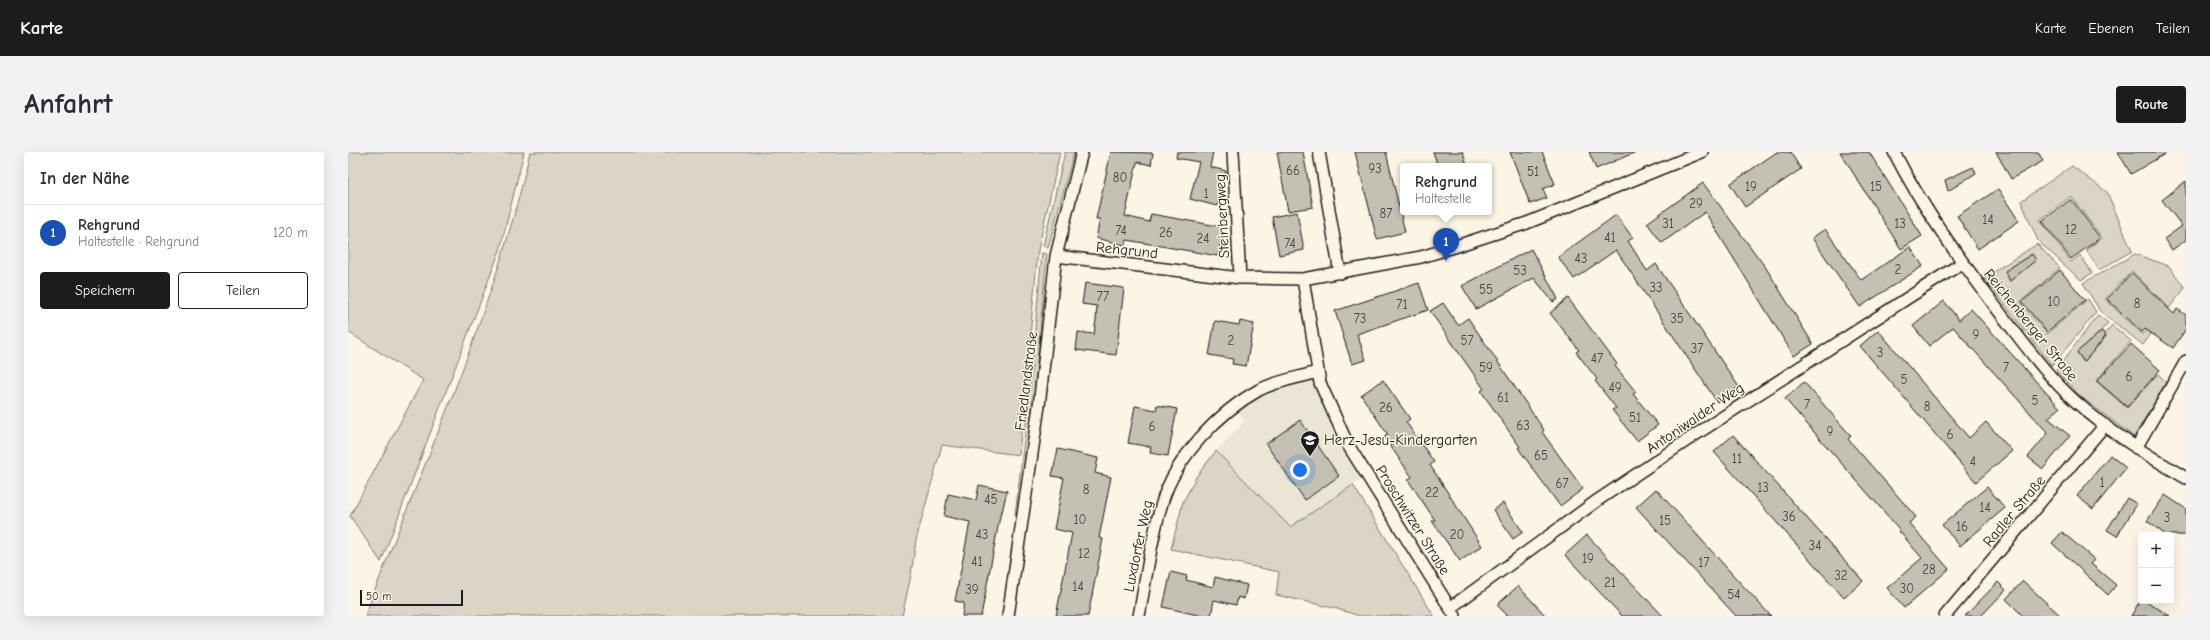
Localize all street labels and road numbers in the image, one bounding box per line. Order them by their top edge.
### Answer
street label: Steinbergweg [1211,173,1233,259]
street label: Rehgrund [1095,238,1159,262]
street label: Reichenberger Straße [1980,265,2082,385]
street label: Friedlandstraße [1011,330,1041,432]
street label: Antoniwalder Weg [1643,379,1747,457]
street label: Proschwitzer Straße [1372,462,1454,579]
street label: Radler Straße [1979,471,2049,550]
street label: Luxdorfer Weg [1119,498,1157,594]

